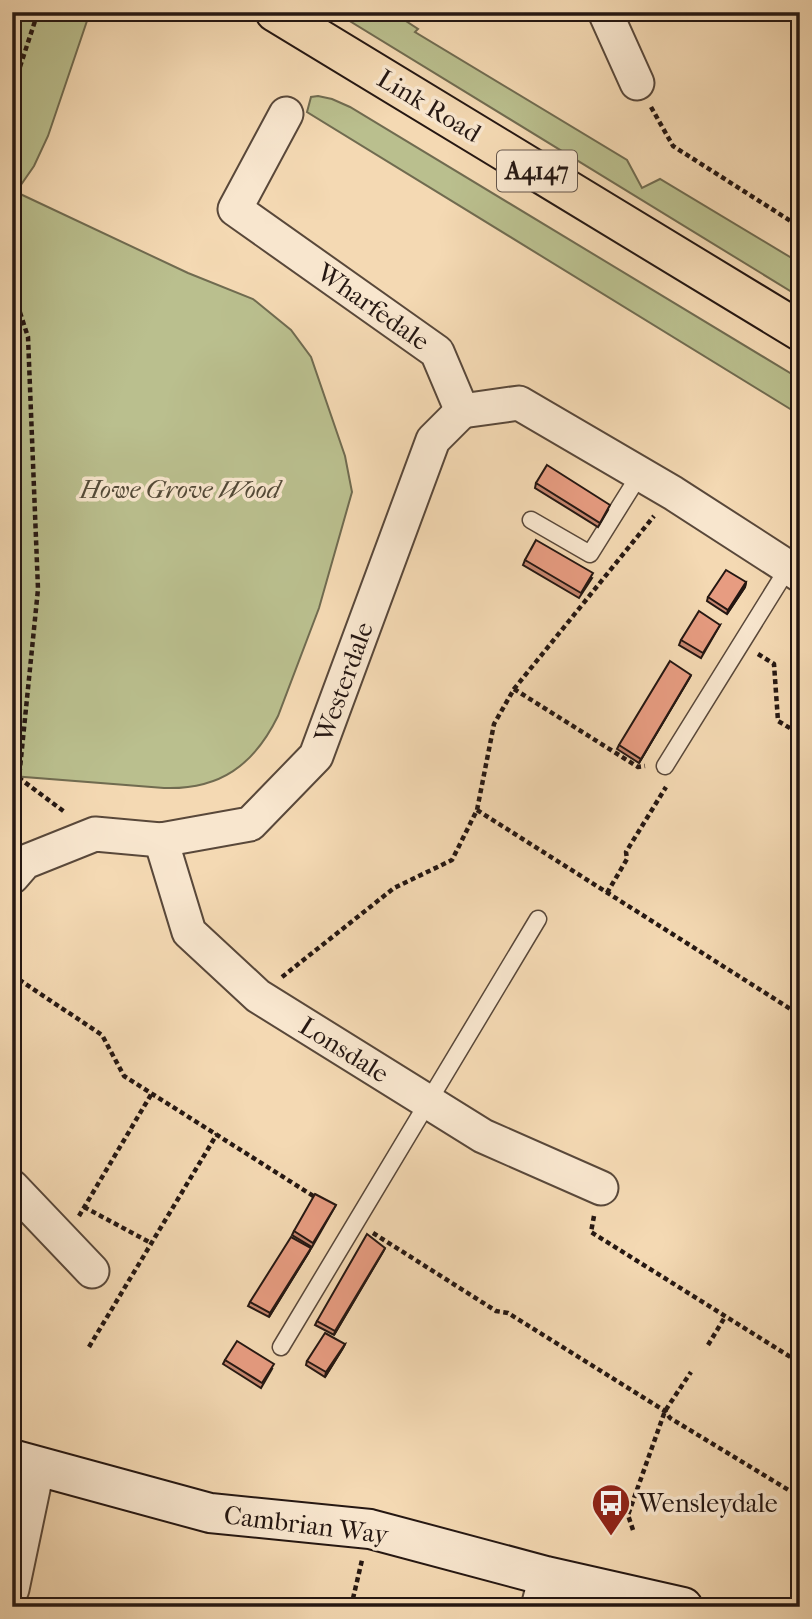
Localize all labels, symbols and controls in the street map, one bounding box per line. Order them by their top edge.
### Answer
street label: Link Road [372,63,487,149]
road number: A4147 [497,150,577,191]
street label: Wharfedale [310,256,435,357]
park label: Howe Grove Wood [79,474,284,505]
street label: Westerdale [308,618,380,747]
street label: Lonsdale [294,1010,395,1090]
bus stop icon: Wensleydale [590,1482,632,1537]
place label: Wensleydale [637,1488,778,1519]
street label: Cambrian Way [222,1500,391,1551]

